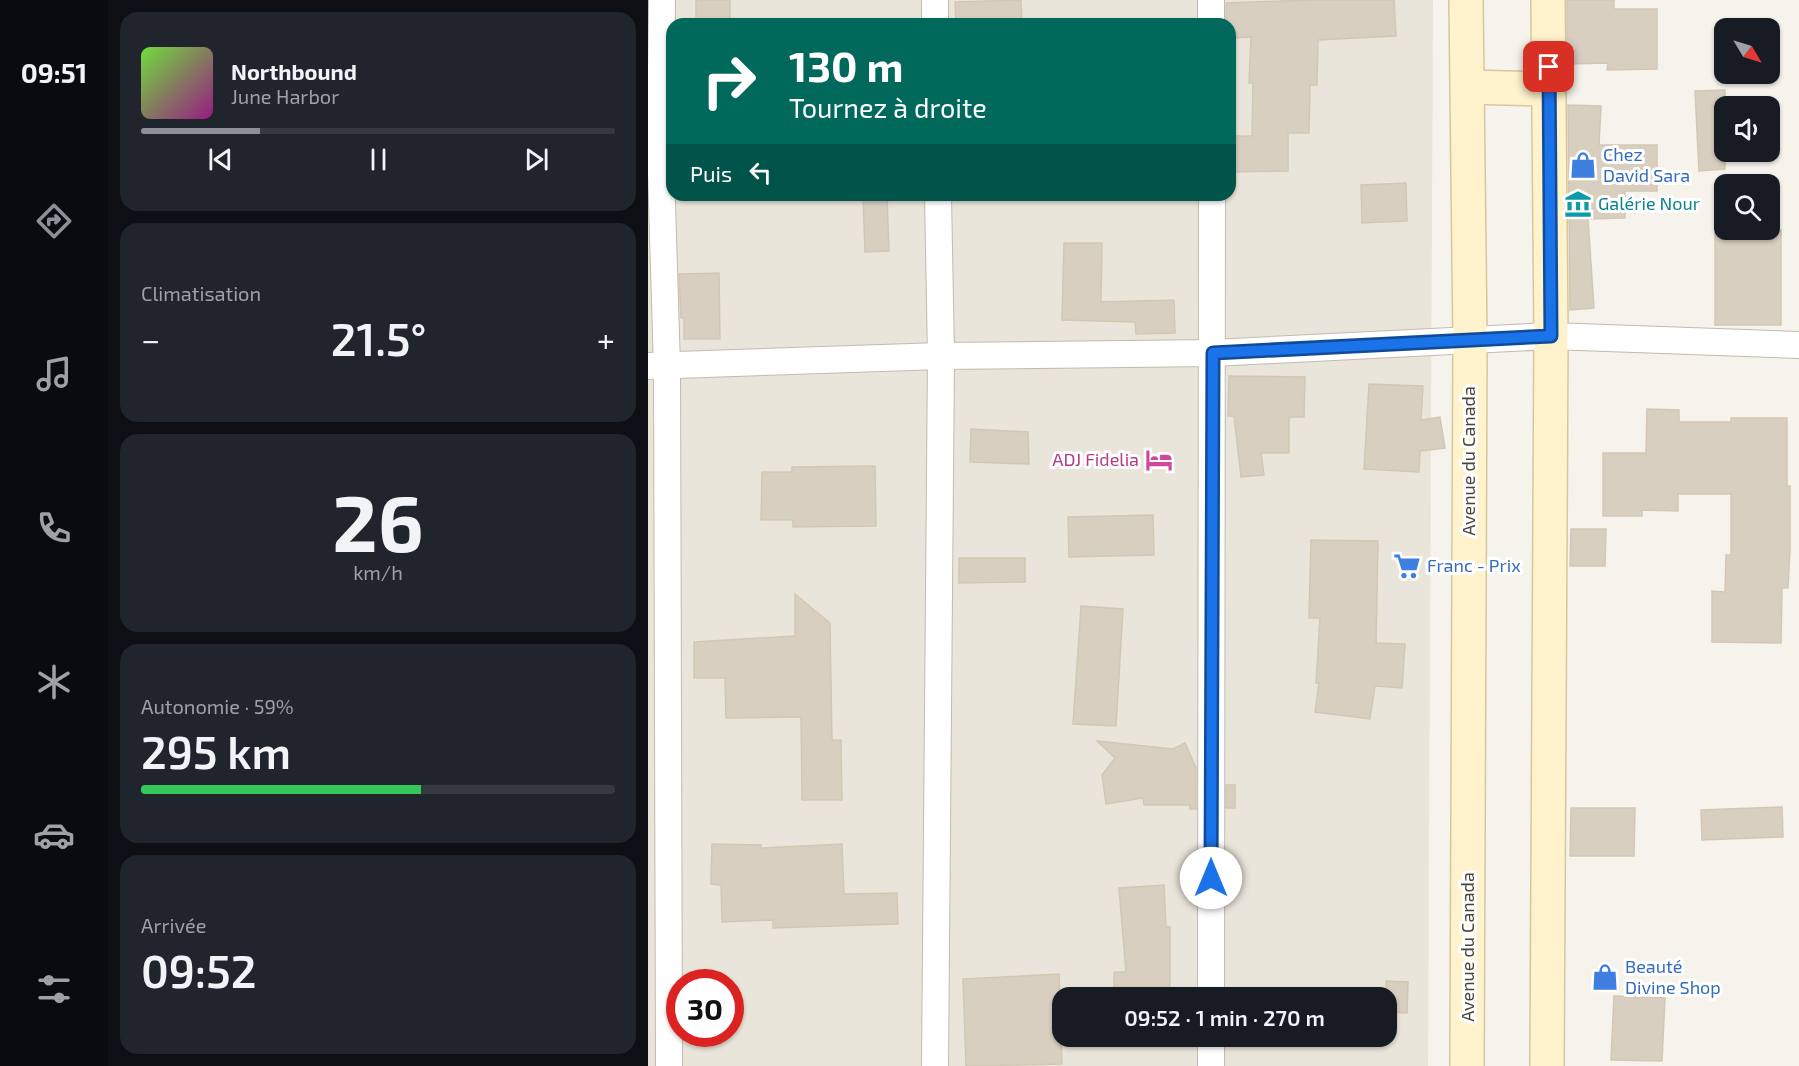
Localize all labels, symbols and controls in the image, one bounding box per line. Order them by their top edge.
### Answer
north arrow [1714,18,1780,84]
map controls [1714,18,1780,240]
text: 130 m [789,40,904,90]
pin [1523,41,1574,92]
icon: right [690,42,768,120]
icon: arrive [1532,50,1565,83]
text: 09:51 [21,56,87,88]
text: Northbound [231,58,357,84]
text: June Harbor [231,84,339,108]
text: Tournez à droite [789,91,987,123]
button: sound [1714,96,1780,162]
icon: previous [204,143,237,176]
icon: pause [362,143,395,176]
icon: next [520,143,553,176]
place label: Chez David Sara [1603,143,1690,186]
shop icon: Chez David Sara [1568,150,1598,180]
icon: left [744,156,777,189]
text: Puis [690,160,732,186]
button: search [1714,174,1780,240]
museum icon: Galérie Nour [1563,189,1593,219]
place label: Galérie Nour [1598,192,1700,214]
icon: directions [33,200,75,242]
text: Climatisation [141,281,261,305]
text: 21.5° [331,311,426,365]
text: − [141,319,160,359]
text: + [597,319,615,359]
icon: music [33,353,75,395]
street label: Avenue du Canada [1457,386,1479,536]
hotel icon: ADJ Fidelia [1144,445,1174,475]
place label: ADJ Fidelia [1052,448,1139,470]
text: 26 [332,474,424,568]
icon: phone [33,507,75,549]
supermarket icon: Franc - Prix [1392,551,1422,581]
place label: Franc - Prix [1427,554,1521,576]
text: km/h [353,560,403,584]
icon: climate [33,661,75,703]
text: Autonomie · 59% [141,694,294,718]
text: 295 km [141,724,291,778]
icon: car [33,814,75,856]
position arrow [1179,846,1243,910]
street label: Avenue du Canada [1456,872,1478,1022]
text: Arrivée [141,913,206,937]
text: 09:52 [141,943,257,997]
place label: Beauté Divine Shop [1625,955,1721,998]
shop icon: Beauté Divine Shop [1590,962,1620,992]
icon: filters [33,968,75,1010]
speed limit sign: 30 [666,969,744,1047]
text: 09:52 · 1 min · 270 m [1124,1004,1325,1030]

